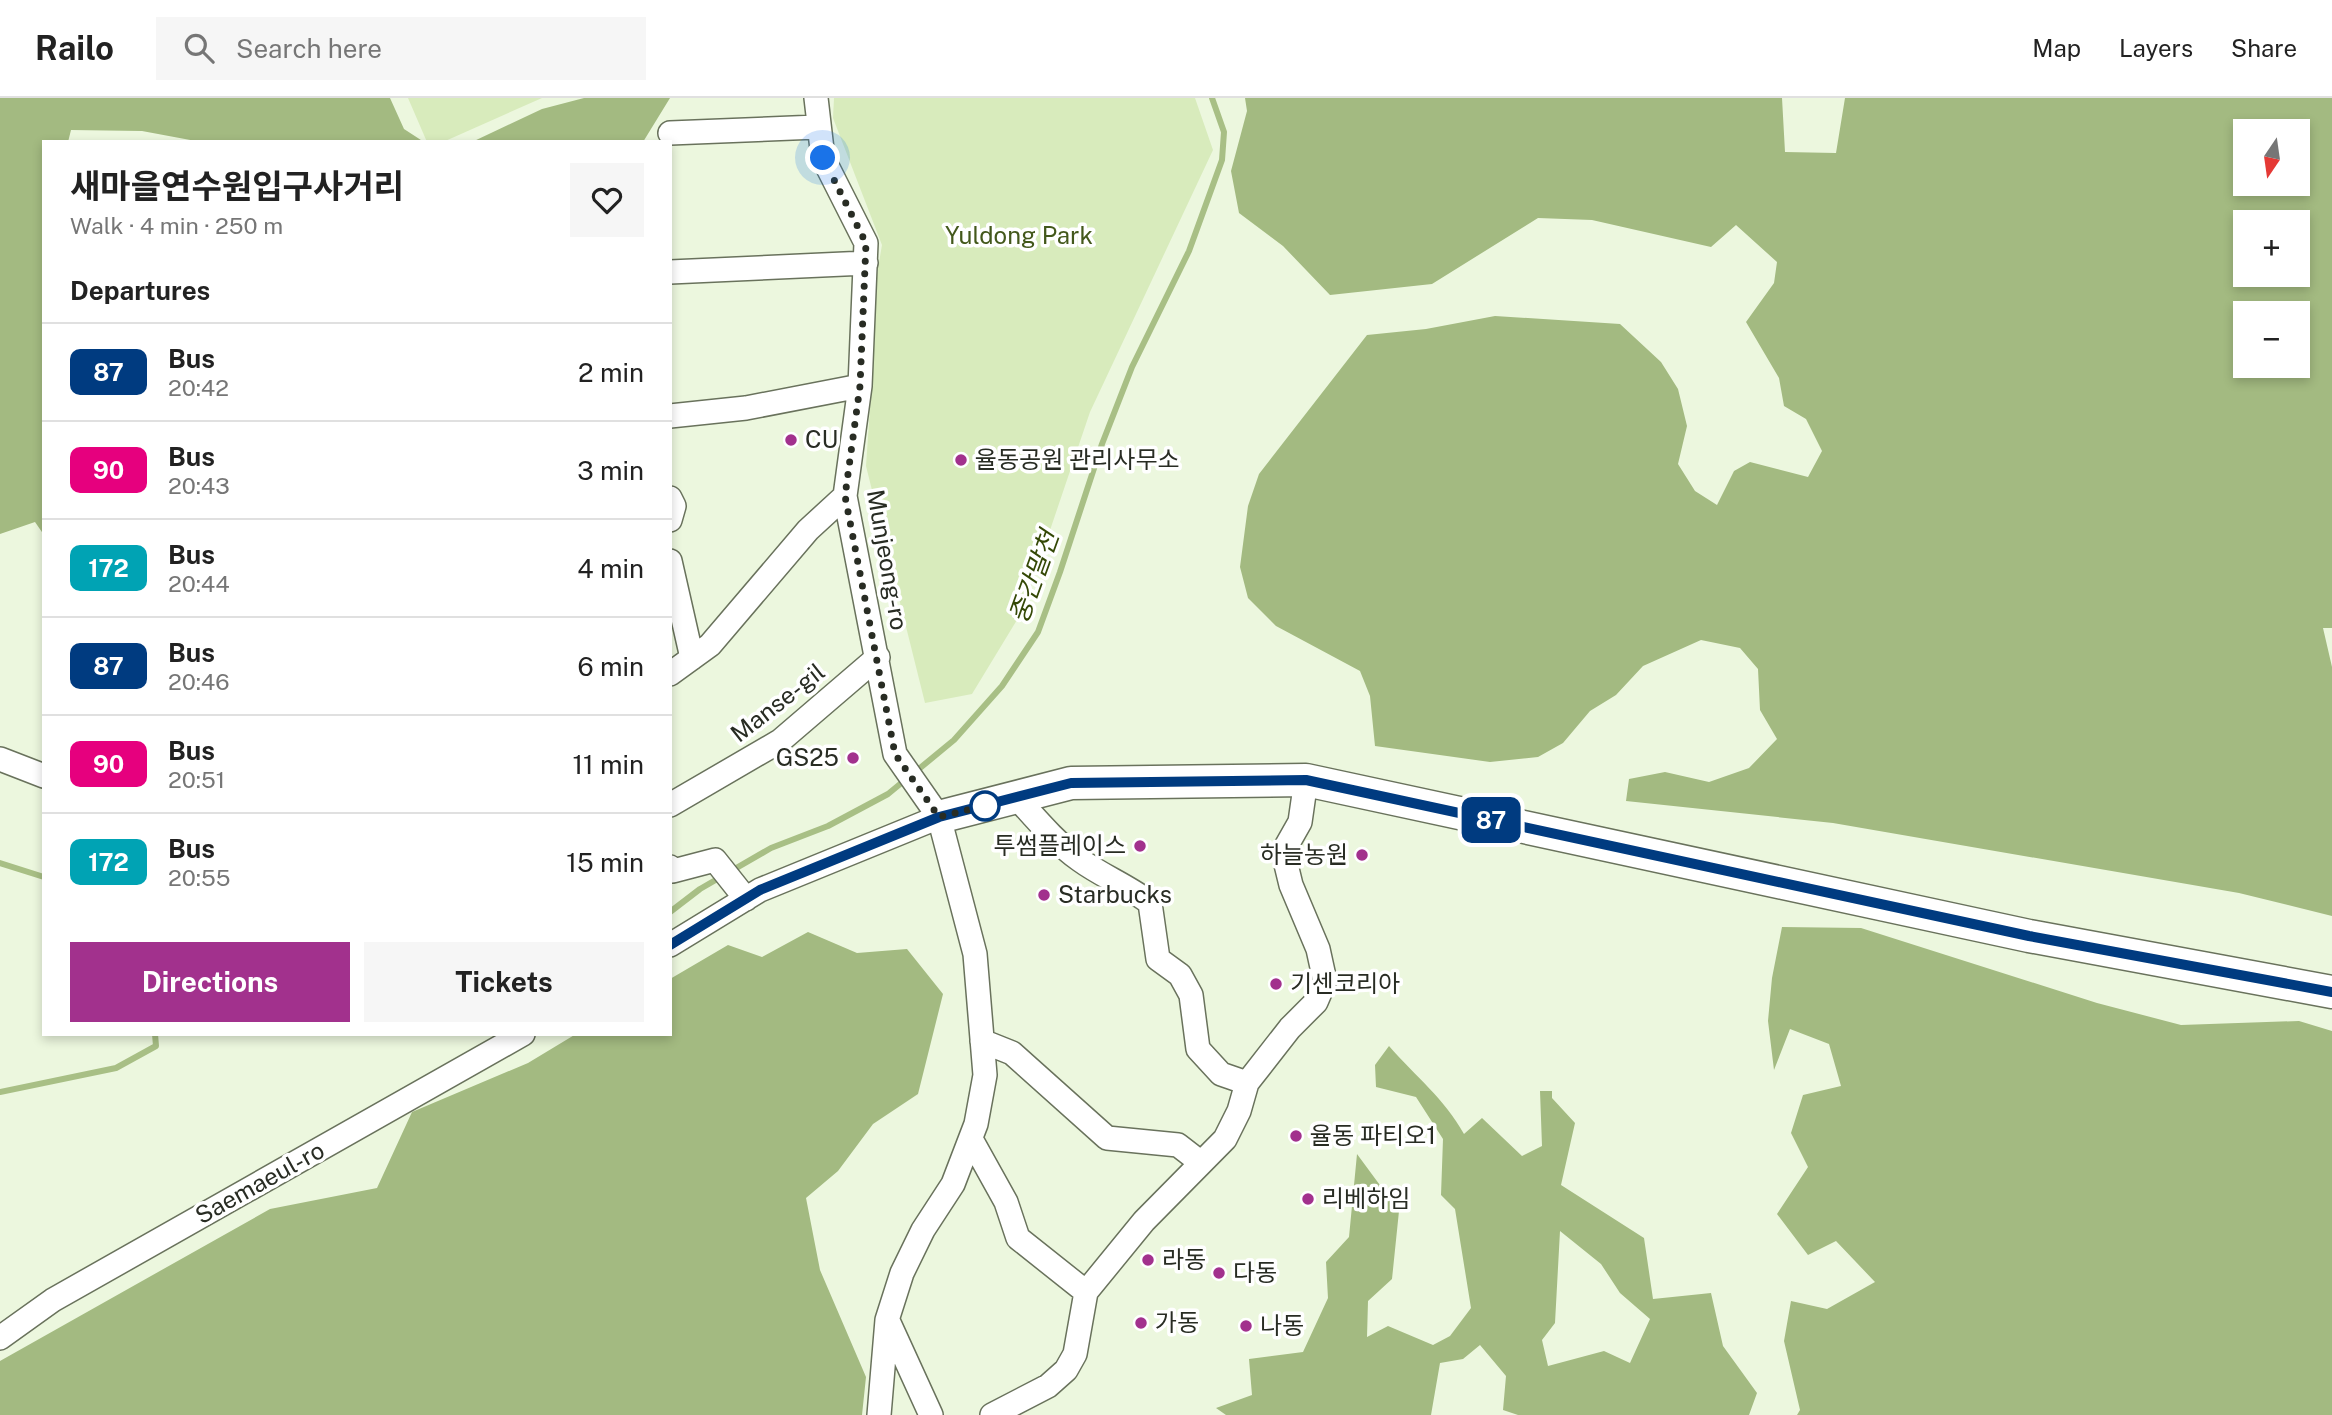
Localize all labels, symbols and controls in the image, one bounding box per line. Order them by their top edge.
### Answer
search box [156,17,646,80]
text: Railo [35,29,114,67]
icon: search [180,29,218,67]
text: Search here [236,33,382,64]
text: Map [2032,34,2081,62]
text: Layers [2119,34,2193,62]
text: Share [2231,34,2297,62]
north arrow [2233,119,2310,196]
map controls [2233,119,2310,378]
your location [805,140,840,175]
button: heart [570,163,644,237]
text: 새마을연수원입구사거리 [70,167,404,205]
button: + [2233,210,2310,287]
text: Walk · 4 min · 250 m [70,212,283,239]
park label: Yuldong Park [945,221,1093,249]
text: Departures [70,275,210,306]
button: − [2233,301,2310,378]
text: Bus [168,343,215,374]
text: 2 min [578,357,644,388]
text: 87 [93,358,124,386]
text: 20:42 [168,374,229,401]
place label: CU [805,425,838,453]
marker: CU [783,432,799,448]
text: Bus [168,441,215,472]
place label: 율동공원 관리사무소 [975,445,1180,473]
marker: 율동공원 관리사무소 [953,452,969,468]
text: 3 min [577,455,644,486]
text: 90 [93,456,124,484]
text: 20:43 [168,472,230,499]
street label: Munjeong-ro [862,487,914,632]
water label: 중간말천 [1003,524,1066,627]
text: Bus [168,539,215,570]
text: 4 min [577,553,644,584]
text: 172 [88,554,129,582]
text: 20:44 [168,570,230,597]
text: Bus [168,637,215,668]
text: 6 min [577,651,644,682]
text: 87 [93,652,124,680]
street label: Manse-gil [725,657,830,748]
text: 20:46 [168,668,230,695]
text: Bus [168,735,215,766]
place label: GS25 [776,743,839,771]
text: 11 min [572,749,644,780]
text: 90 [93,750,124,778]
marker: GS25 [845,750,861,766]
text: 20:51 [168,766,225,793]
unlabelled marker [970,791,1000,821]
line badge: 87 [1460,797,1522,843]
text: 87 [1476,806,1506,834]
place label: 투썸플레이스 [994,831,1126,859]
text: Bus [168,833,215,864]
marker: 투썸플레이스 [1132,838,1148,854]
place label: 하늘농원 [1260,840,1348,868]
text: 15 min [566,847,644,878]
marker: 하늘농원 [1354,847,1370,863]
text: 172 [88,848,129,876]
text: 20:55 [168,864,230,891]
place label: Starbucks [1058,880,1172,908]
marker: Starbucks [1036,887,1052,903]
button: Directions [70,942,350,1022]
button: Tickets [364,942,644,1022]
place label: 기센코리아 [1290,969,1400,997]
marker: 기센코리아 [1268,976,1284,992]
place label: 율동 파티오1 [1310,1121,1436,1149]
marker: 율동 파티오1 [1288,1128,1304,1144]
street label: Saemaeul-ro [190,1135,329,1229]
place label: 리베하임 [1322,1184,1410,1212]
marker: 리베하임 [1300,1191,1316,1207]
place label: 라동 [1162,1245,1206,1273]
marker: 라동 [1140,1252,1156,1268]
place label: 다동 [1233,1258,1277,1286]
marker: 다동 [1211,1265,1227,1281]
place label: 가동 [1155,1308,1199,1336]
place label: 나동 [1260,1311,1304,1339]
marker: 가동 [1133,1315,1149,1331]
marker: 나동 [1238,1318,1254,1334]

